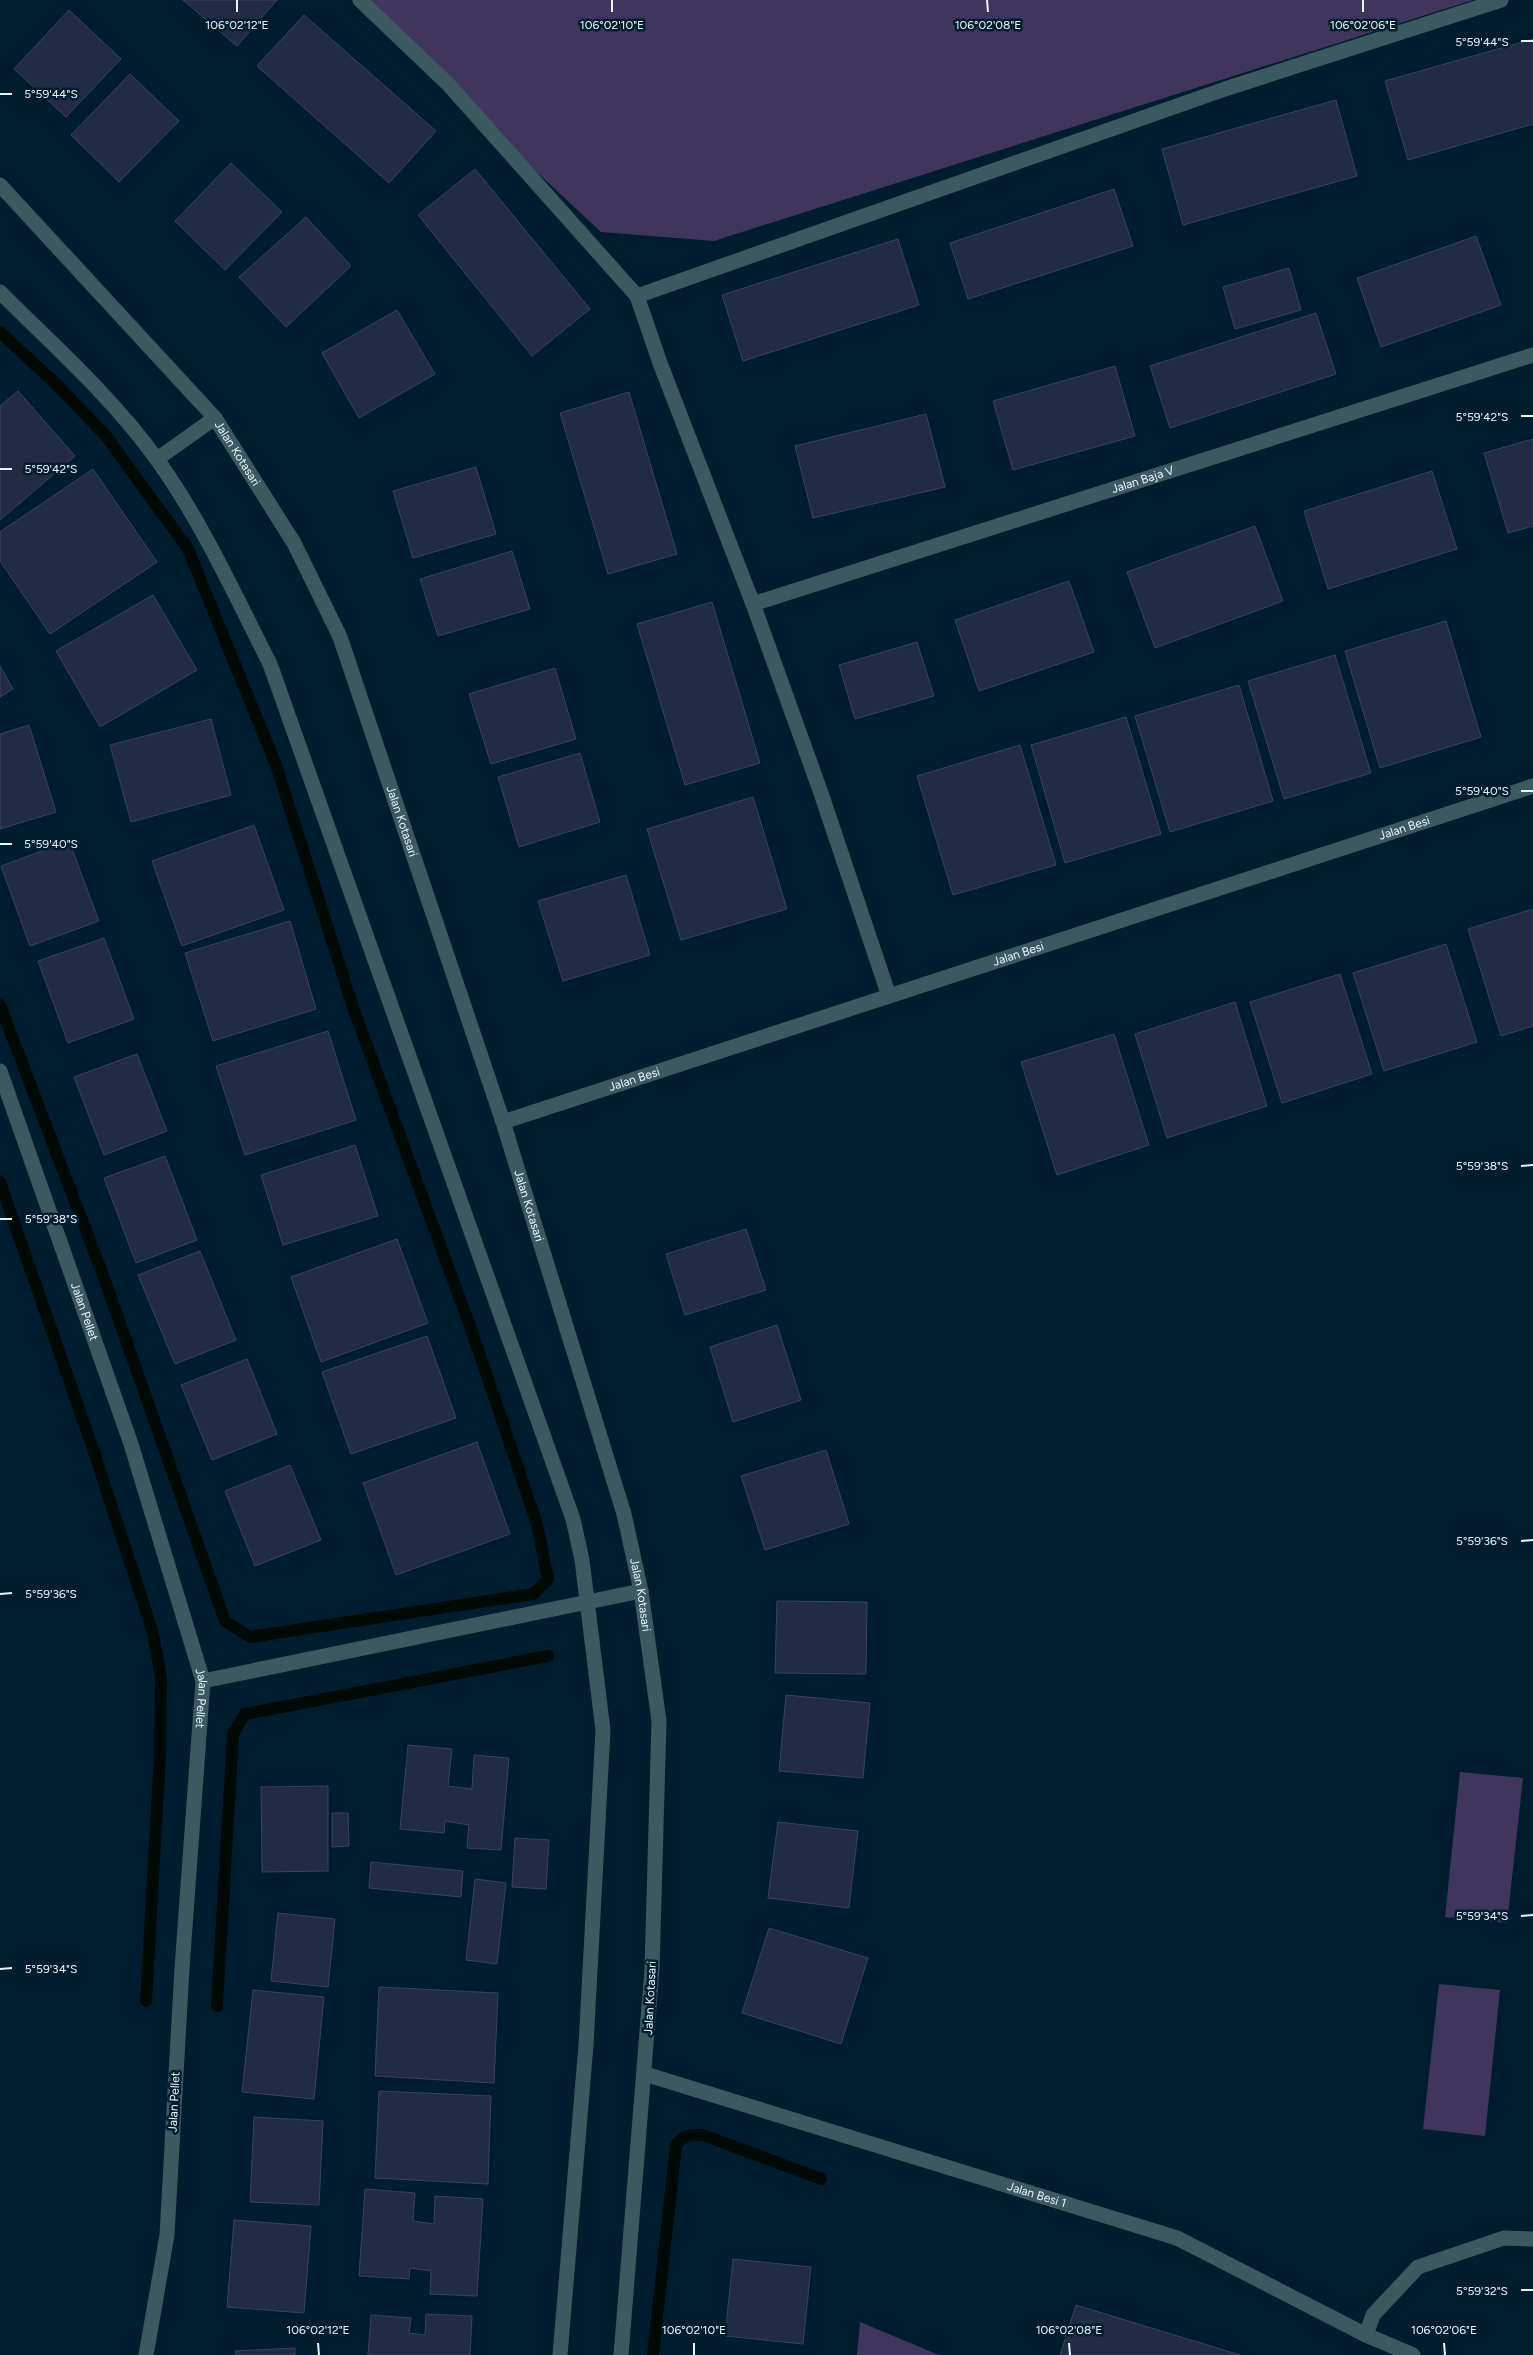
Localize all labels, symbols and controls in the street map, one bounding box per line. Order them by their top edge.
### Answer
text: 106°02'12"E [205,18,269,32]
text: 106°02'10"E [580,18,644,32]
text: 106°02'08"E [955,18,1021,32]
text: 106°02'06"E [1330,18,1396,32]
text: 5°59'44"S [1455,35,1509,49]
text: 5°59'44"S [24,87,78,101]
text: 5°59'42"S [1456,410,1508,424]
street label: Jalan Kotasari [212,418,263,489]
text: 5°59'42"S [25,462,77,476]
street label: Jalan Baja V [1110,463,1176,496]
street label: Jalan Kotasari [383,784,420,859]
text: 5°59'40"S [1455,784,1509,798]
street label: Jalan Besi [1377,813,1432,843]
text: 5°59'40"S [24,837,78,851]
street label: Jalan Besi [991,939,1046,969]
street label: Jalan Besi [607,1064,662,1094]
text: 5°59'38"S [1456,1159,1508,1173]
street label: Jalan Kotasari [511,1168,547,1243]
text: 5°59'38"S [25,1212,77,1226]
street label: Jalan Pellet [68,1281,101,1343]
text: 5°59'36"S [1456,1534,1508,1548]
street label: Jalan Kotasari [627,1557,654,1632]
text: 5°59'36"S [25,1587,77,1601]
street label: Jalan Pellet [192,1666,210,1729]
text: 5°59'34"S [1456,1909,1508,1923]
street label: Jalan Kotasari [641,1961,659,2035]
text: 5°59'34"S [25,1962,77,1976]
street label: Jalan Pellet [165,2071,183,2133]
street label: Jalan Besi 1 [1006,2179,1068,2210]
text: 5°59'32"S [1456,2284,1508,2298]
text: 106°02'12"E [286,2323,350,2337]
text: 106°02'10"E [662,2323,726,2337]
text: 106°02'08"E [1036,2323,1102,2337]
text: 106°02'06"E [1411,2323,1477,2337]

